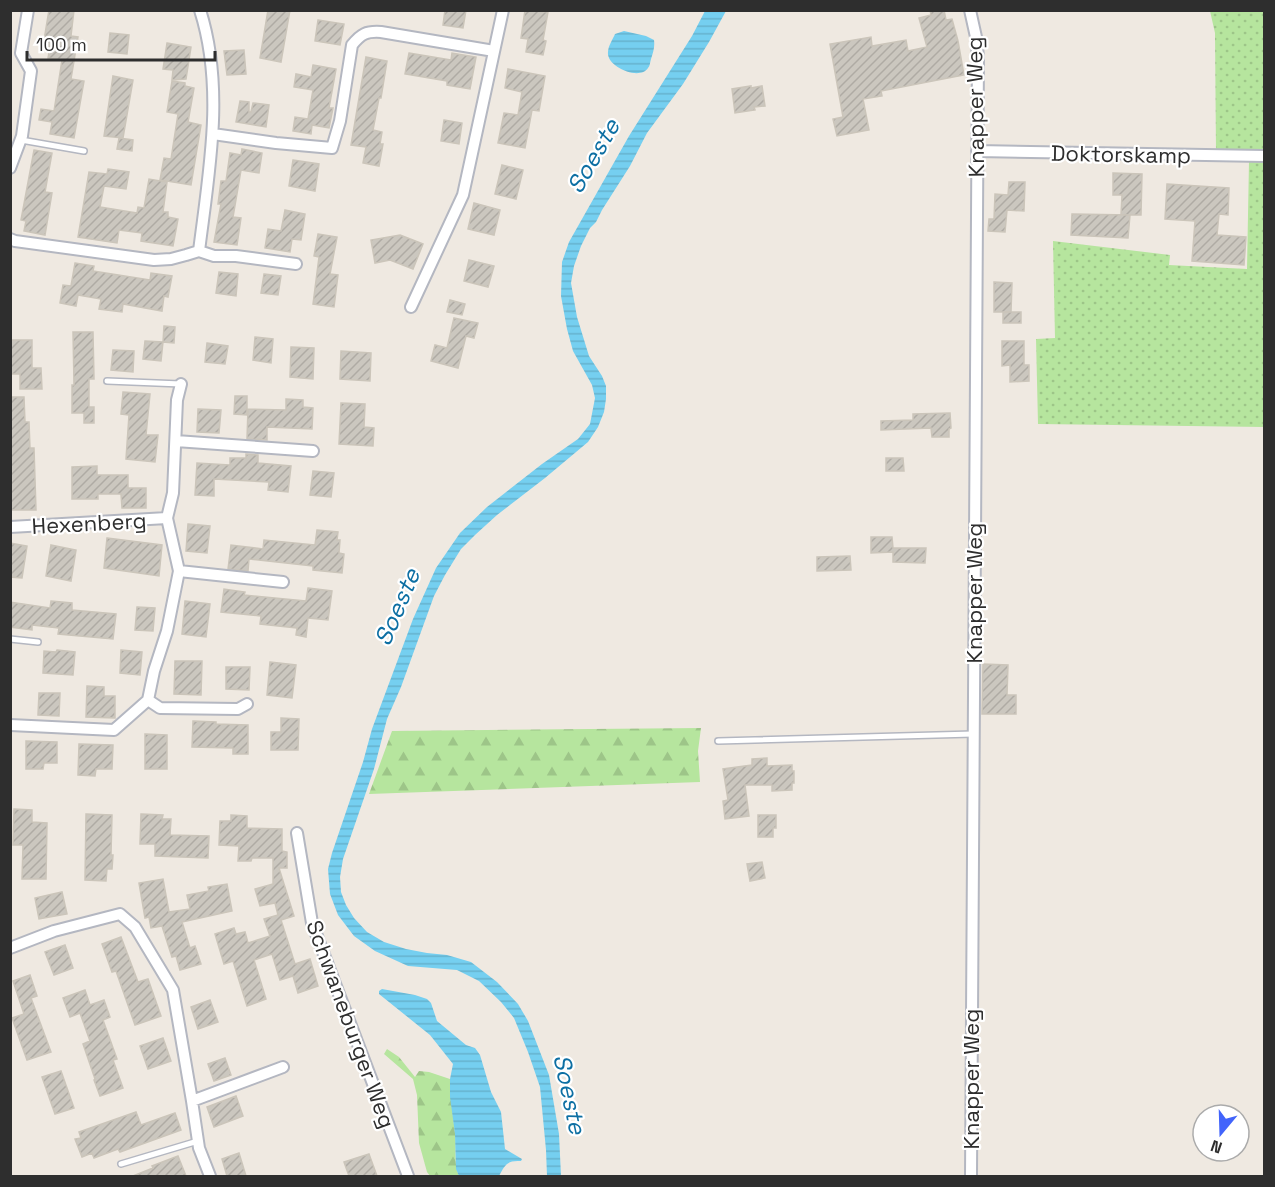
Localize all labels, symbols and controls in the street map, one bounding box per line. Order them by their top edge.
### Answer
scale bar [27,24,214,62]
text: 100 m [36,33,87,56]
street label: Knapper Weg [960,36,990,178]
water label: Soeste [559,113,627,199]
street label: Doktorskamp [1051,139,1191,169]
street label: Hexenberg [31,506,147,540]
street label: Knapper Weg [960,523,988,663]
water label: Soeste [367,563,427,650]
street label: Schwaneburger Weg [300,916,402,1132]
street label: Knapper Weg [957,1009,985,1149]
water label: Soeste [546,1051,594,1138]
north arrow [1191,1103,1251,1163]
text: N [1208,1135,1225,1158]

